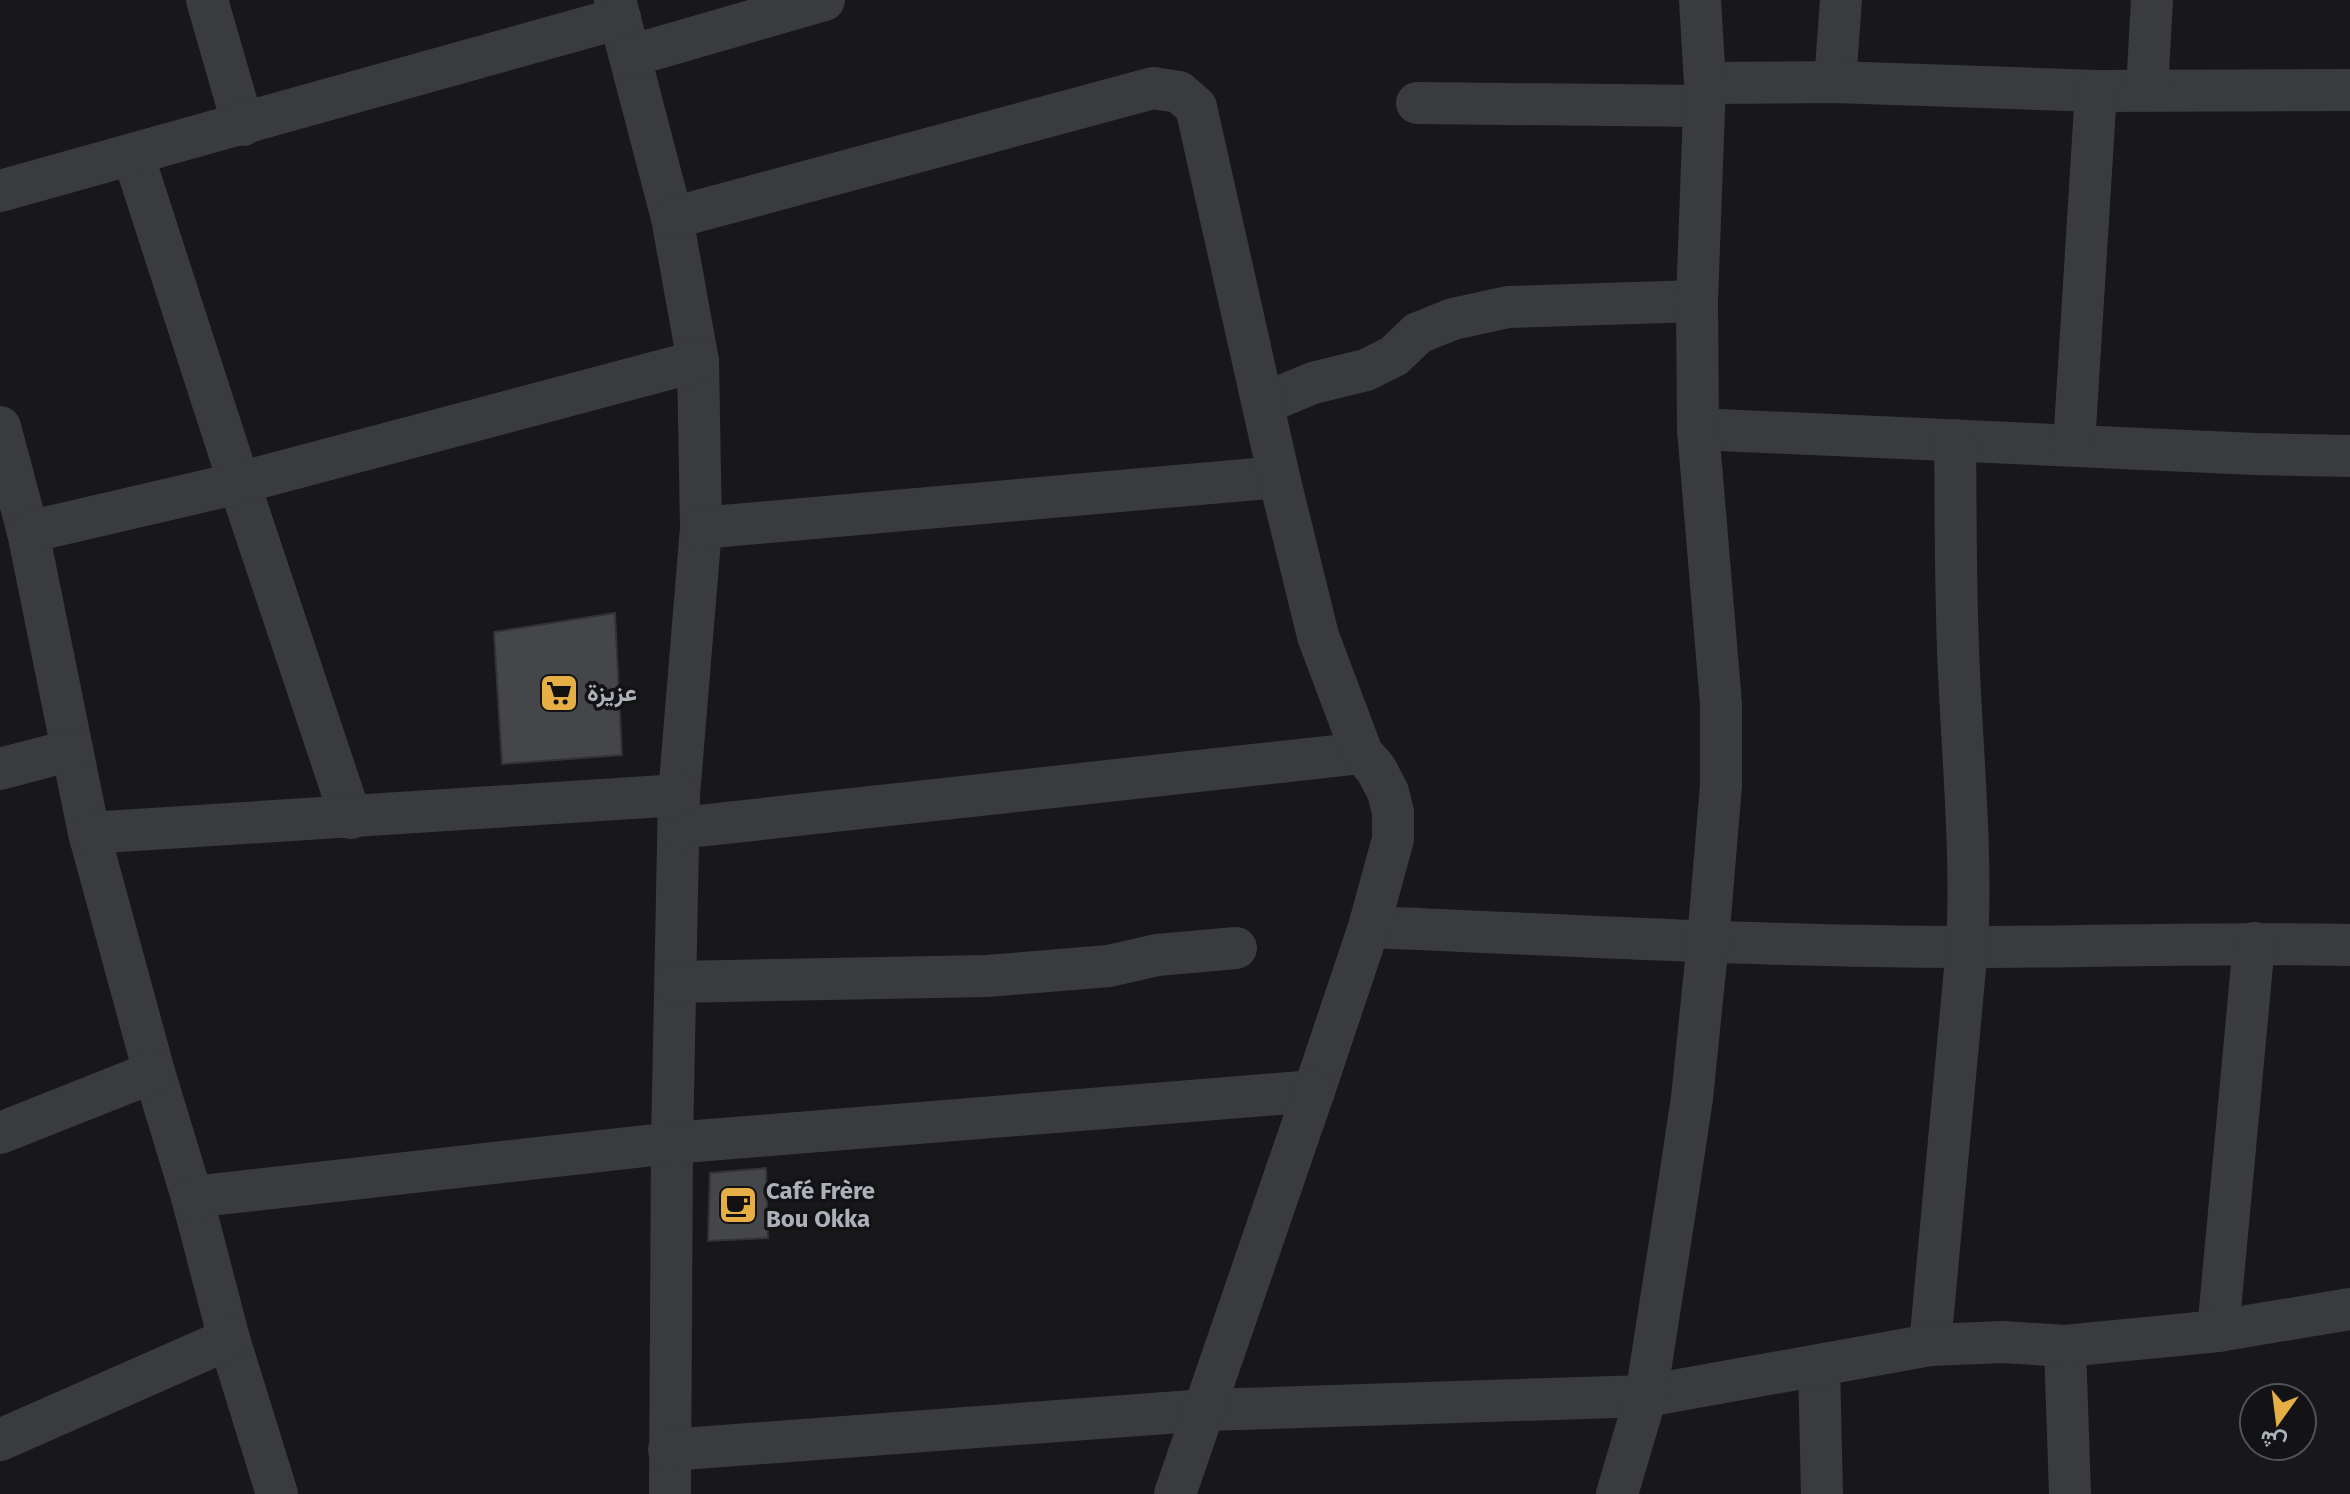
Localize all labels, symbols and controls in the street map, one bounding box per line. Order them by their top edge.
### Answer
supermarket icon: عزيزة [538,672,580,714]
place label: عزيزة [587,679,637,708]
place label: Café Frère Bou Okka [766,1177,875,1233]
cafe icon: Café Frère Bou Okka [717,1184,759,1226]
north arrow [2238,1382,2318,1462]
text: ش [2257,1425,2289,1457]

